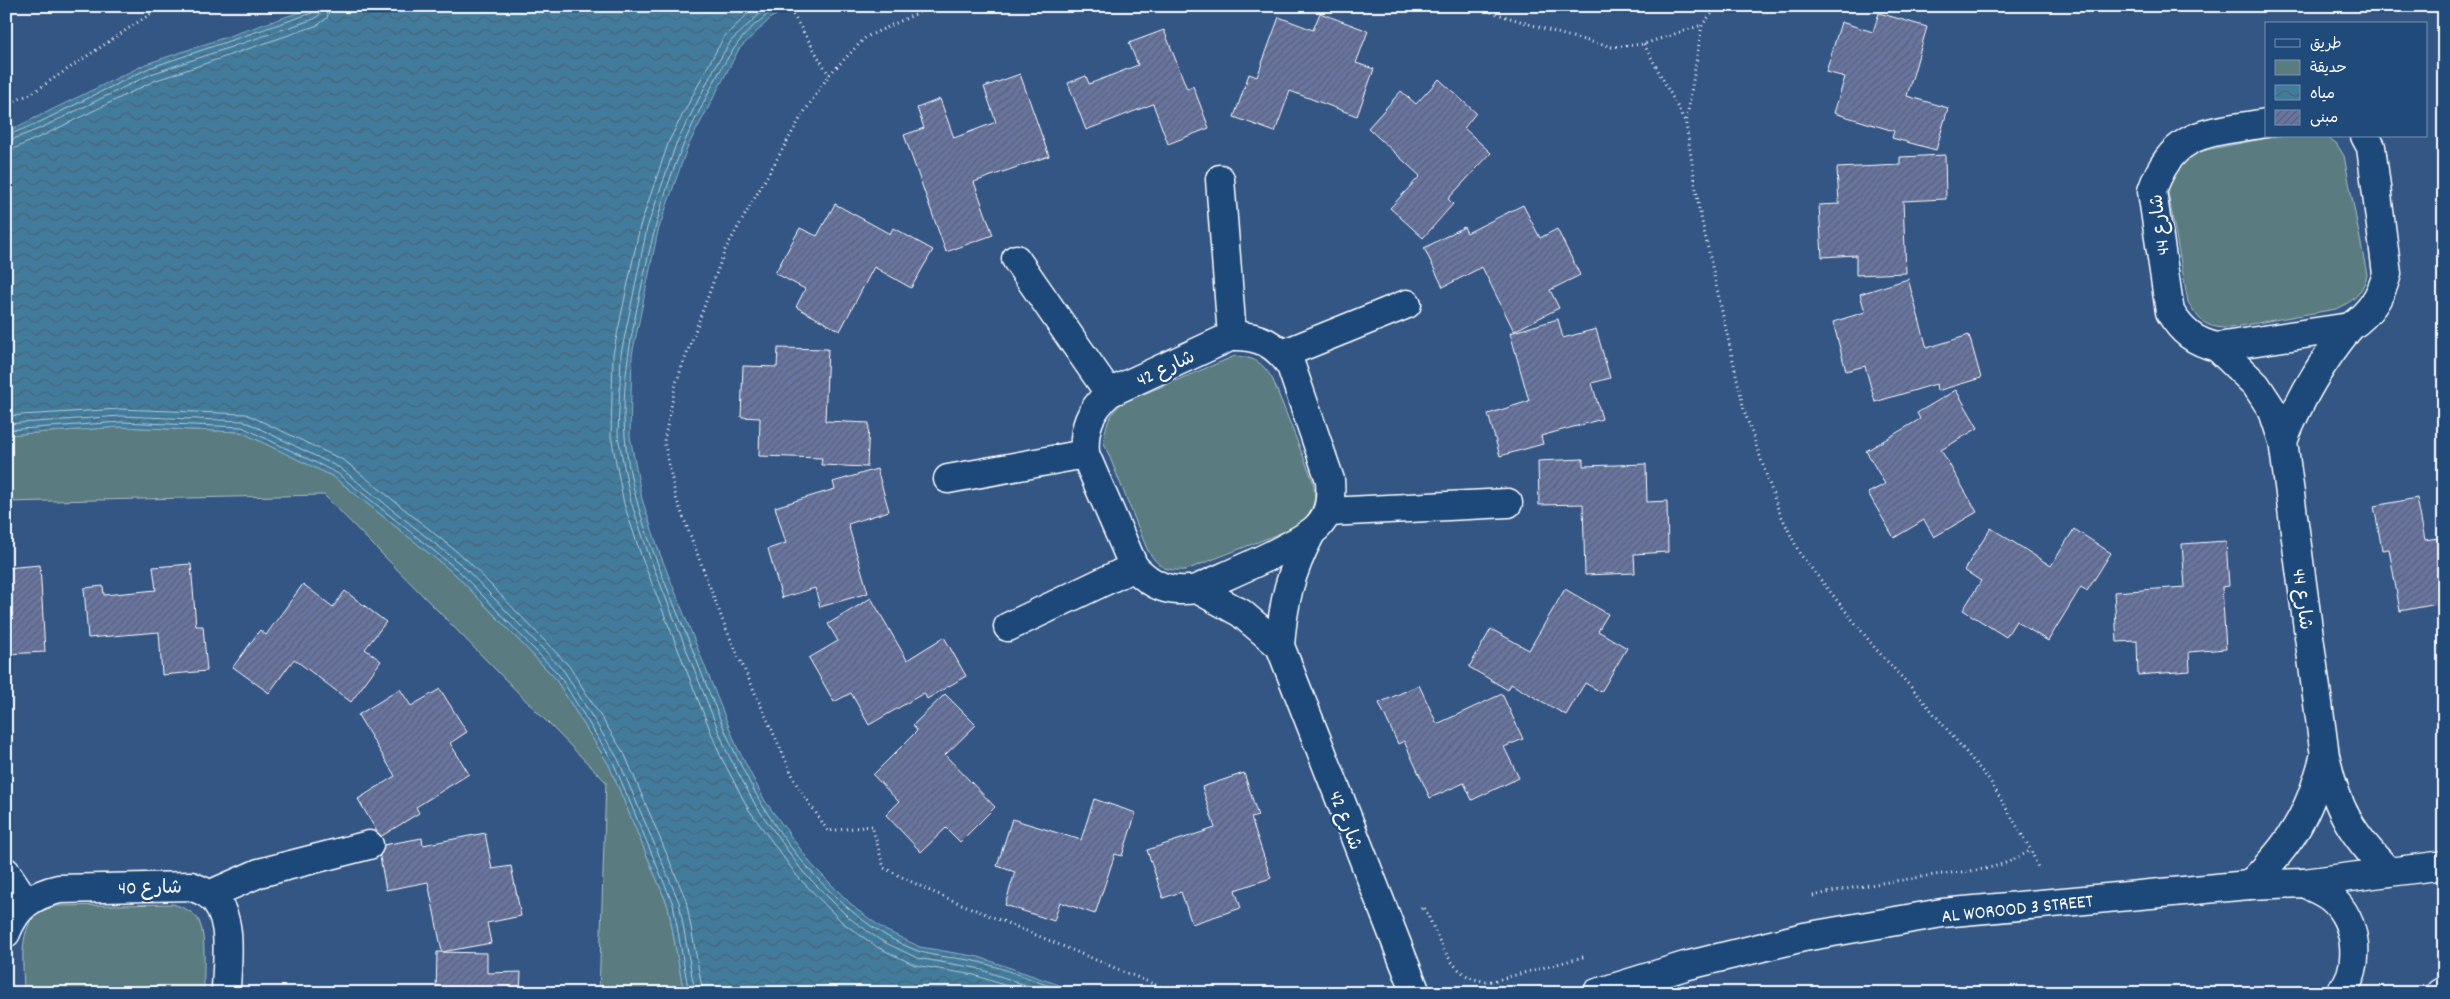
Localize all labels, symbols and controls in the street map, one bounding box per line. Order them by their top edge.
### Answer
legend [2265,22,2428,138]
text: طريق [2310,34,2342,56]
text: حديقة [2310,58,2347,80]
text: مياه [2310,84,2335,106]
text: مبنى [2310,108,2338,130]
street label: شارع 44 [2144,193,2179,257]
street label: شارع 42 [1133,345,1200,395]
street label: شارع 44 [2283,567,2318,631]
street label: شارع 42 [1320,788,1367,855]
street label: شارع 40 [118,875,182,904]
street label: AL WOROOD 3 STREET [1940,889,2095,932]

